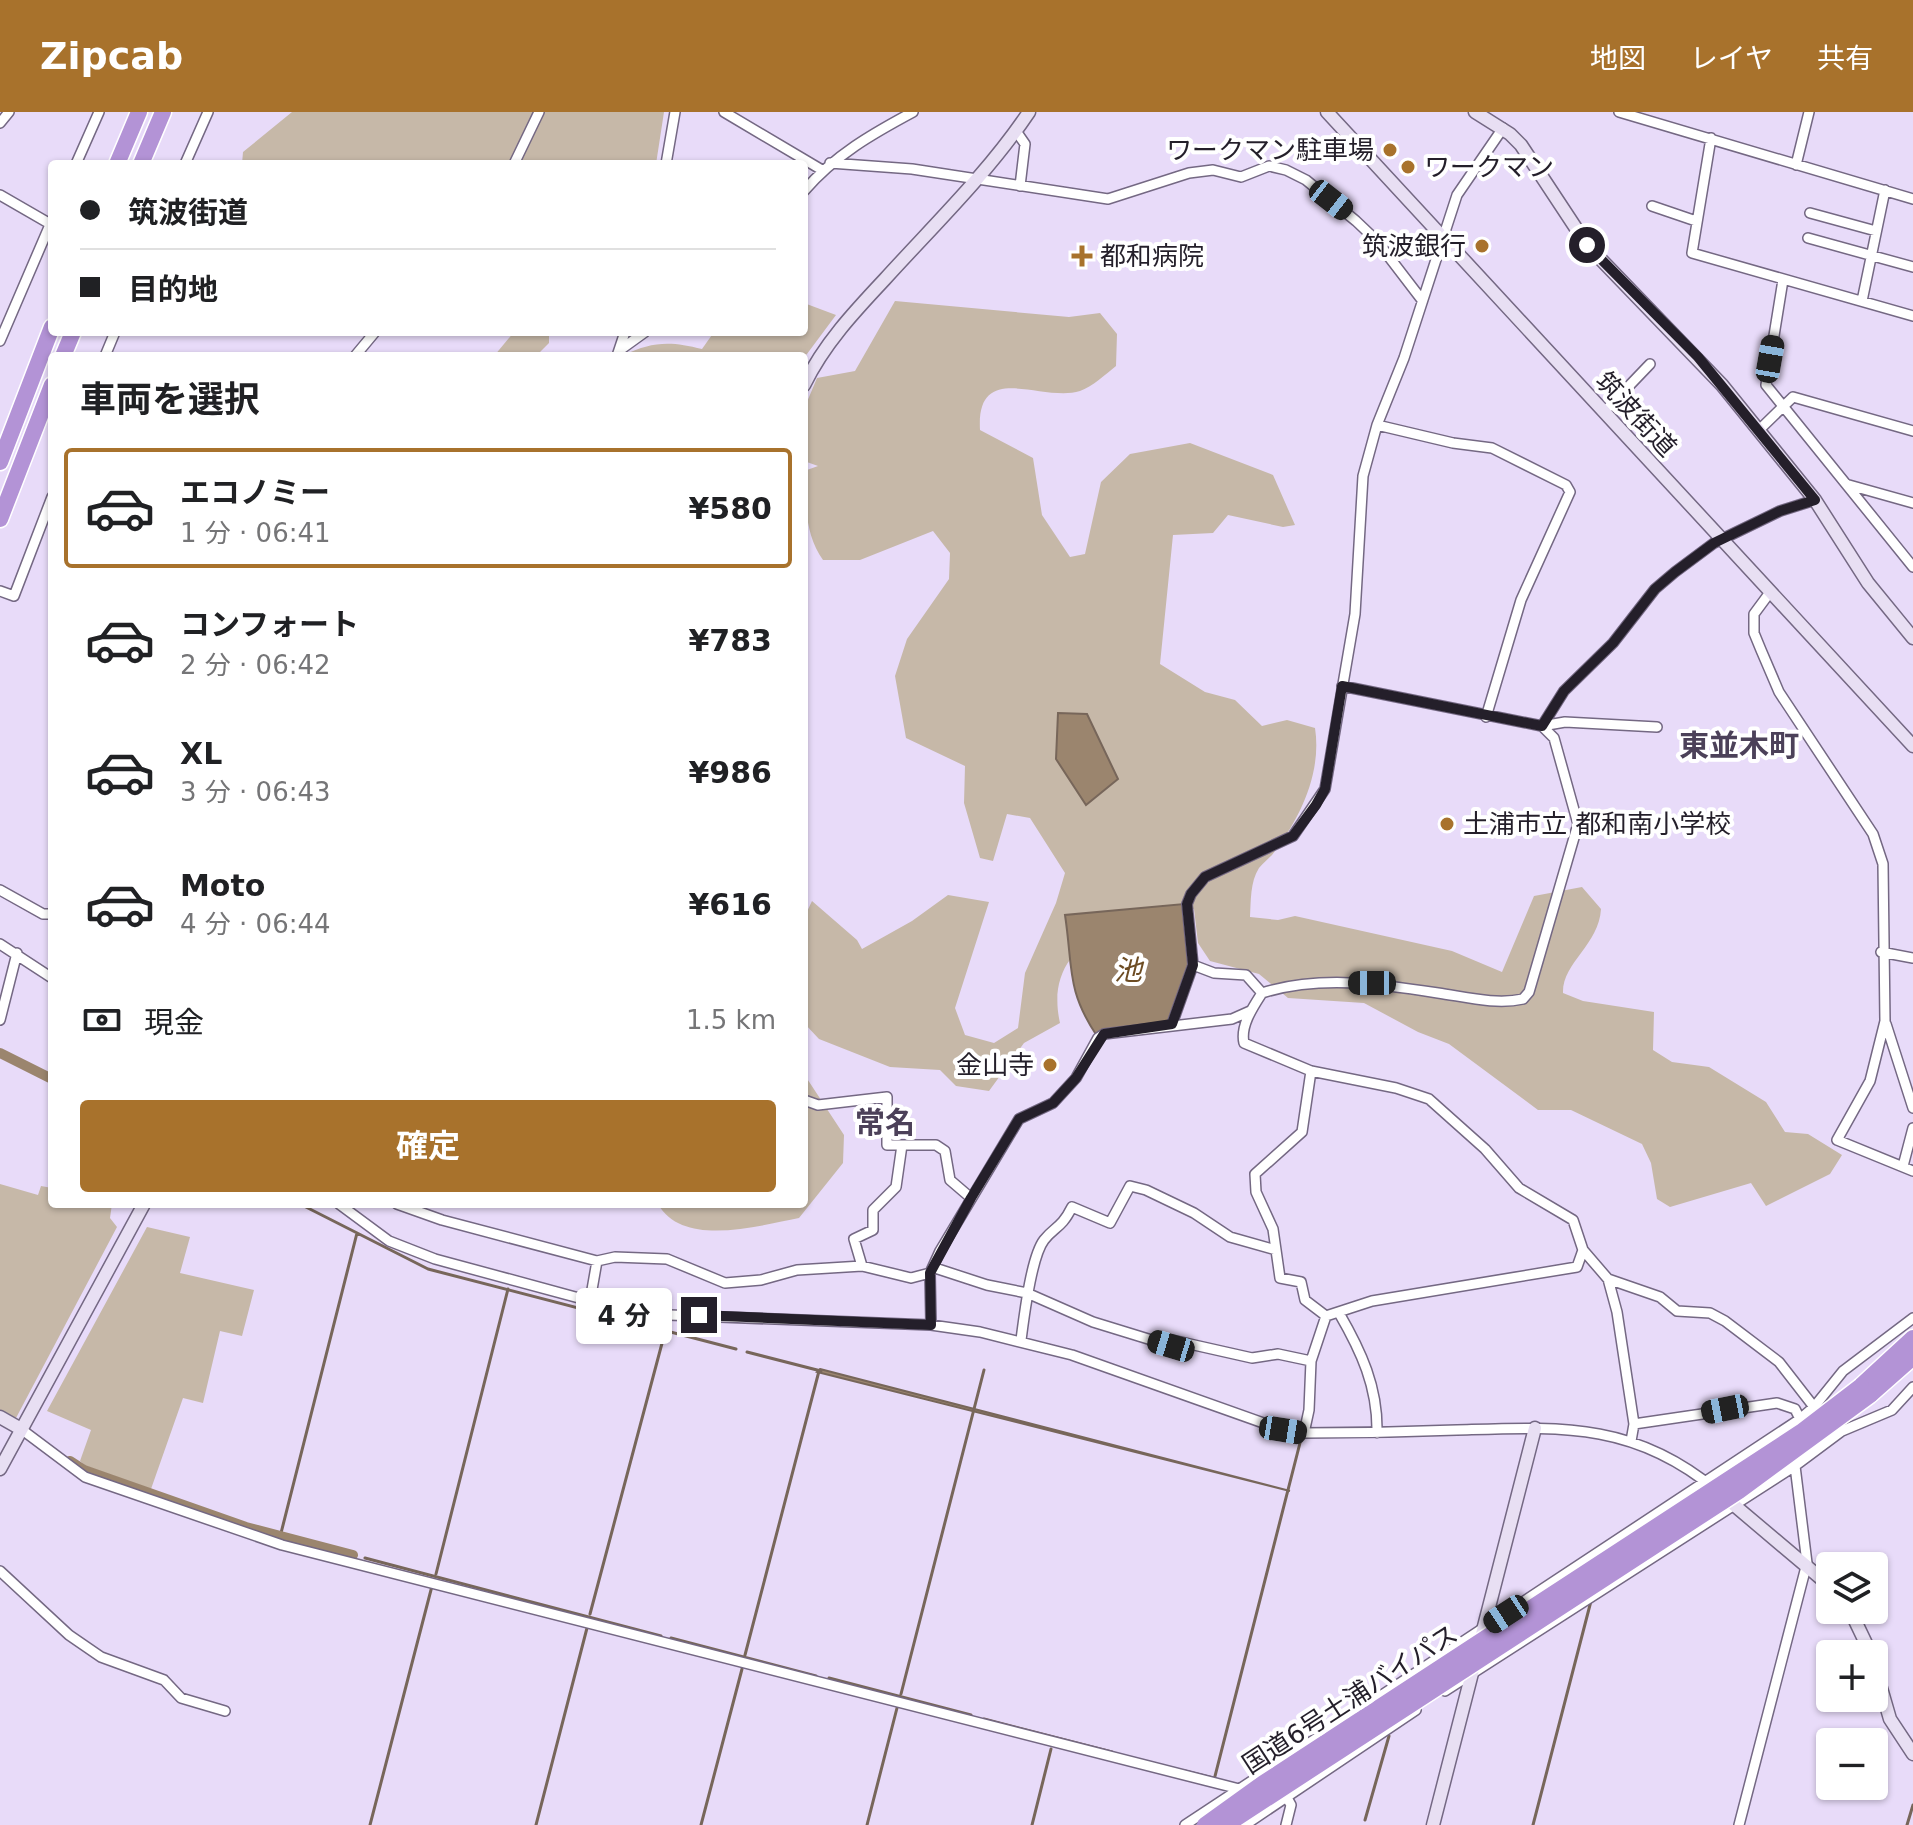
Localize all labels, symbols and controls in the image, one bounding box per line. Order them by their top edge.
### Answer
text: Zipcab [40,34,183,78]
text: 地図 [1590,42,1646,75]
text: レイヤ [1690,42,1773,75]
text: 共有 [1817,42,1873,75]
place label: ワークマン駐車場 [1166,135,1374,165]
marker: ワークマン駐車場 [1381,141,1399,159]
place label: ワークマン [1424,152,1554,182]
marker: ワークマン [1399,158,1417,176]
car [1305,176,1357,224]
text: 筑波街道 [128,195,248,230]
route start [1569,227,1605,263]
place label: 筑波銀行 [1362,231,1466,261]
marker: 筑波銀行 [1473,237,1491,255]
place label: 都和病院 [1100,241,1204,271]
marker: 都和病院 [1071,245,1093,267]
text: 目的地 [128,272,218,307]
car [1754,333,1786,385]
street label: 筑波街道 [1590,366,1682,462]
text: 車両を選択 [80,379,260,420]
icon: car [84,472,156,544]
text: エコノミー [180,475,330,510]
text: ¥580 [689,491,772,526]
text: 1 分 · 06:41 [180,518,331,548]
icon: car [84,604,156,676]
text: コンフォート [180,607,359,642]
text: ¥783 [689,623,772,658]
text: 2 分 · 06:42 [180,650,331,680]
district label: 東並木町 [1679,728,1799,763]
icon: car [84,736,156,808]
text: XL [180,736,222,771]
text: ¥986 [689,755,772,790]
text: 3 分 · 06:43 [180,777,331,807]
place label: 土浦市立 都和南小学校 [1463,809,1731,839]
marker: 土浦市立 都和南小学校 [1438,815,1456,833]
icon: car [84,868,156,940]
text: Moto [180,868,265,903]
text: ¥616 [689,887,772,922]
text: 4 分 · 06:44 [180,909,331,939]
water label: 池 [1114,954,1145,987]
car [1348,971,1396,995]
icon: cash [80,998,124,1042]
text: 現金 [144,1005,204,1040]
text: 1.5 km [686,1005,776,1035]
place label: 金山寺 [956,1050,1034,1080]
marker: 金山寺 [1041,1056,1059,1074]
button: 確定 [80,1100,776,1192]
district label: 常名 [855,1105,915,1140]
callout: 4 分 [575,1287,671,1343]
route end [681,1297,717,1333]
text: 4 分 [597,1301,651,1331]
car [1145,1328,1197,1364]
car [1699,1393,1751,1425]
car [1257,1414,1309,1446]
map controls [1816,1552,1888,1800]
button: layers [1816,1552,1888,1624]
car [1479,1591,1533,1637]
street label: 国道6号土浦バイパス [1237,1618,1463,1780]
button: + [1816,1640,1888,1712]
button: − [1816,1728,1888,1800]

